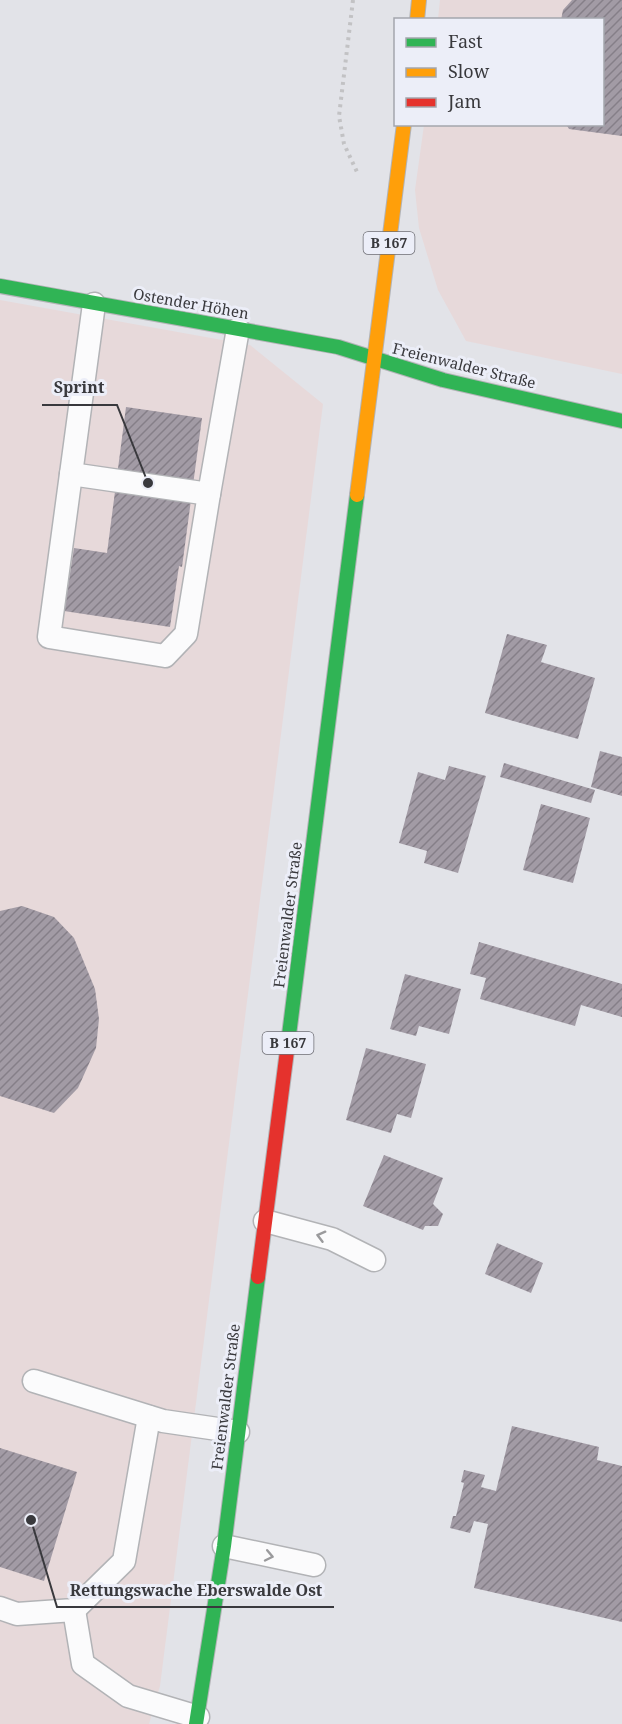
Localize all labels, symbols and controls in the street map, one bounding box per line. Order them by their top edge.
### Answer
legend [394,18,604,126]
text: Fast [448,29,483,53]
text: Slow [448,59,490,83]
text: Jam [447,89,482,113]
road number: B 167 [364,232,414,254]
street label: Ostender Höhen [132,283,251,323]
street label: Freienwalder Straße [390,338,538,393]
callout: Sprint [42,371,117,405]
text: Sprint [54,376,105,398]
street label: Freienwalder Straße [268,841,306,989]
road number: B 167 [262,1032,314,1054]
one-way arrow [316,1231,327,1243]
street label: Freienwalder Straße [206,1323,244,1471]
one-way arrow [264,1549,274,1562]
callout: Rettungswache Eberswalde Ost [57,1573,334,1607]
text: Rettungswache Eberswalde Ost [70,1579,323,1601]

